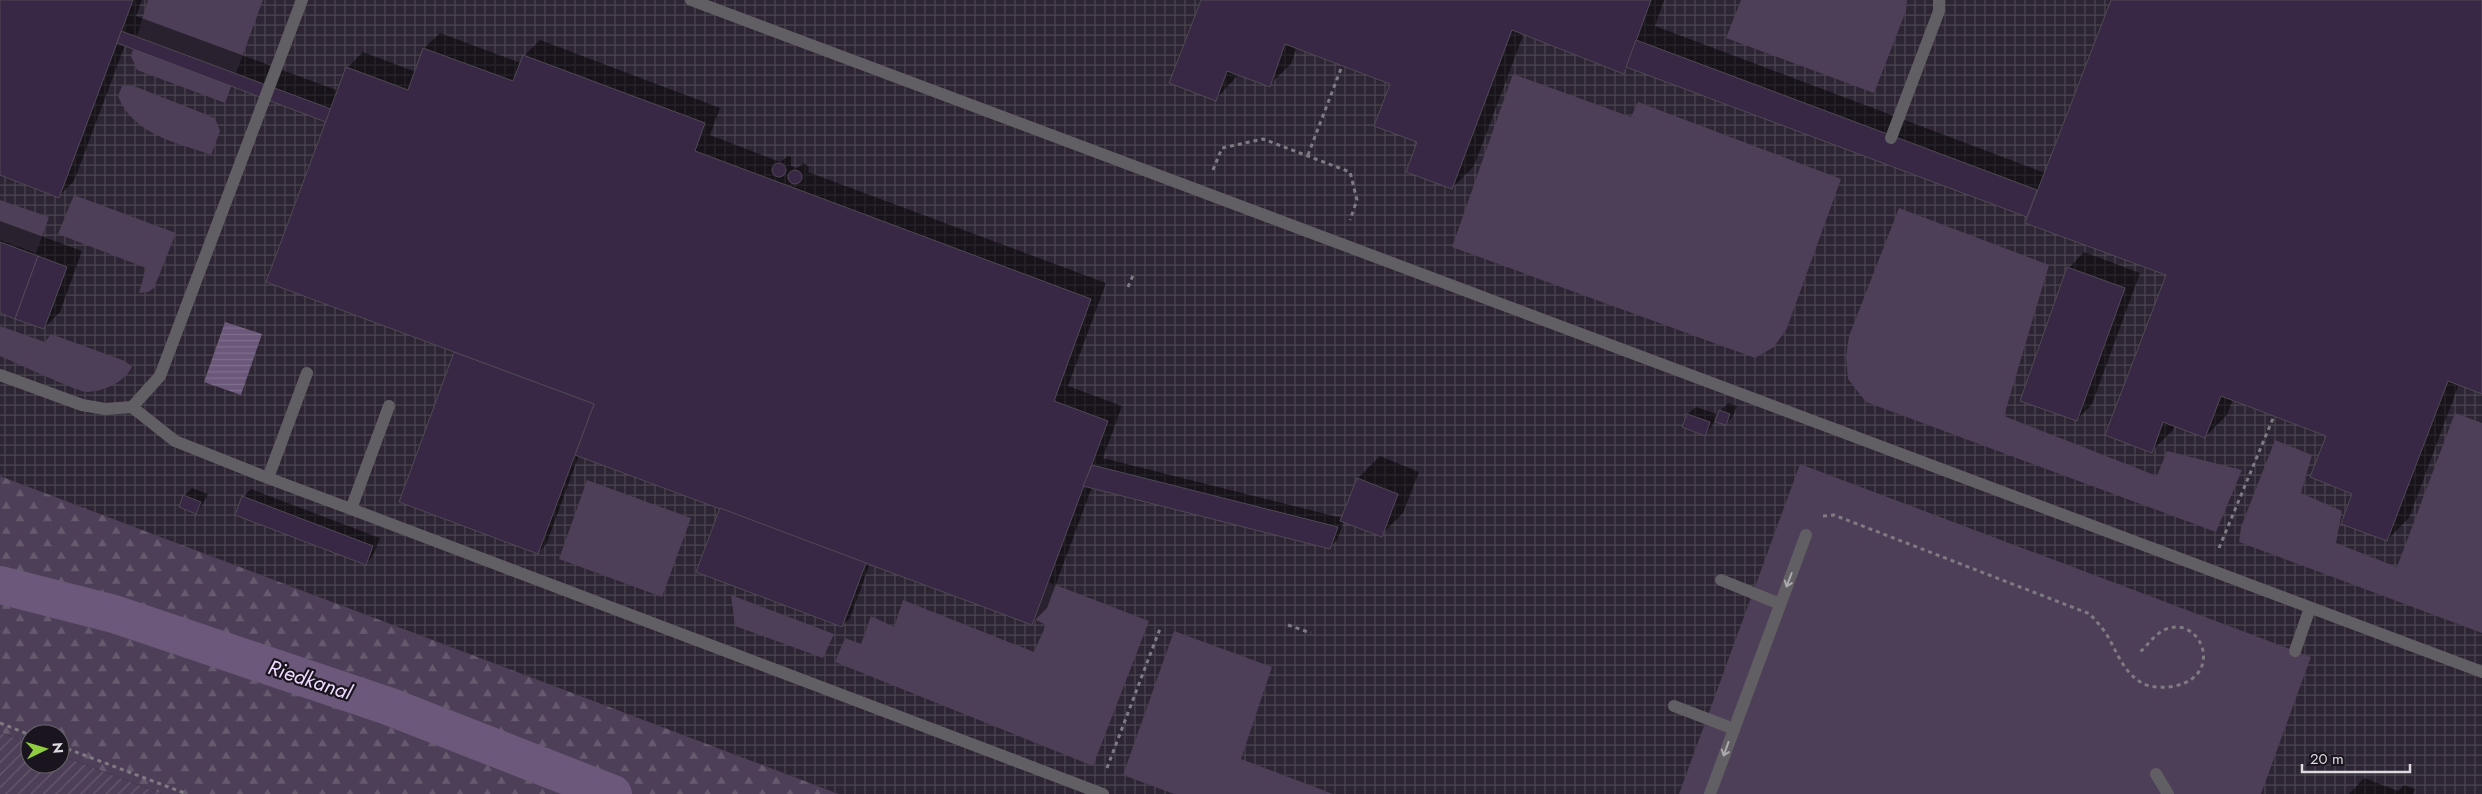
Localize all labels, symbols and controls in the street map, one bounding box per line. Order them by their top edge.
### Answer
one-way arrow [1784,572,1793,587]
water label: Riedkanal [264,652,357,708]
north arrow [20,724,70,774]
text: N [48,741,68,754]
one-way arrow [1721,741,1730,756]
scale bar [2302,742,2410,774]
text: 20 m [2310,748,2344,770]

